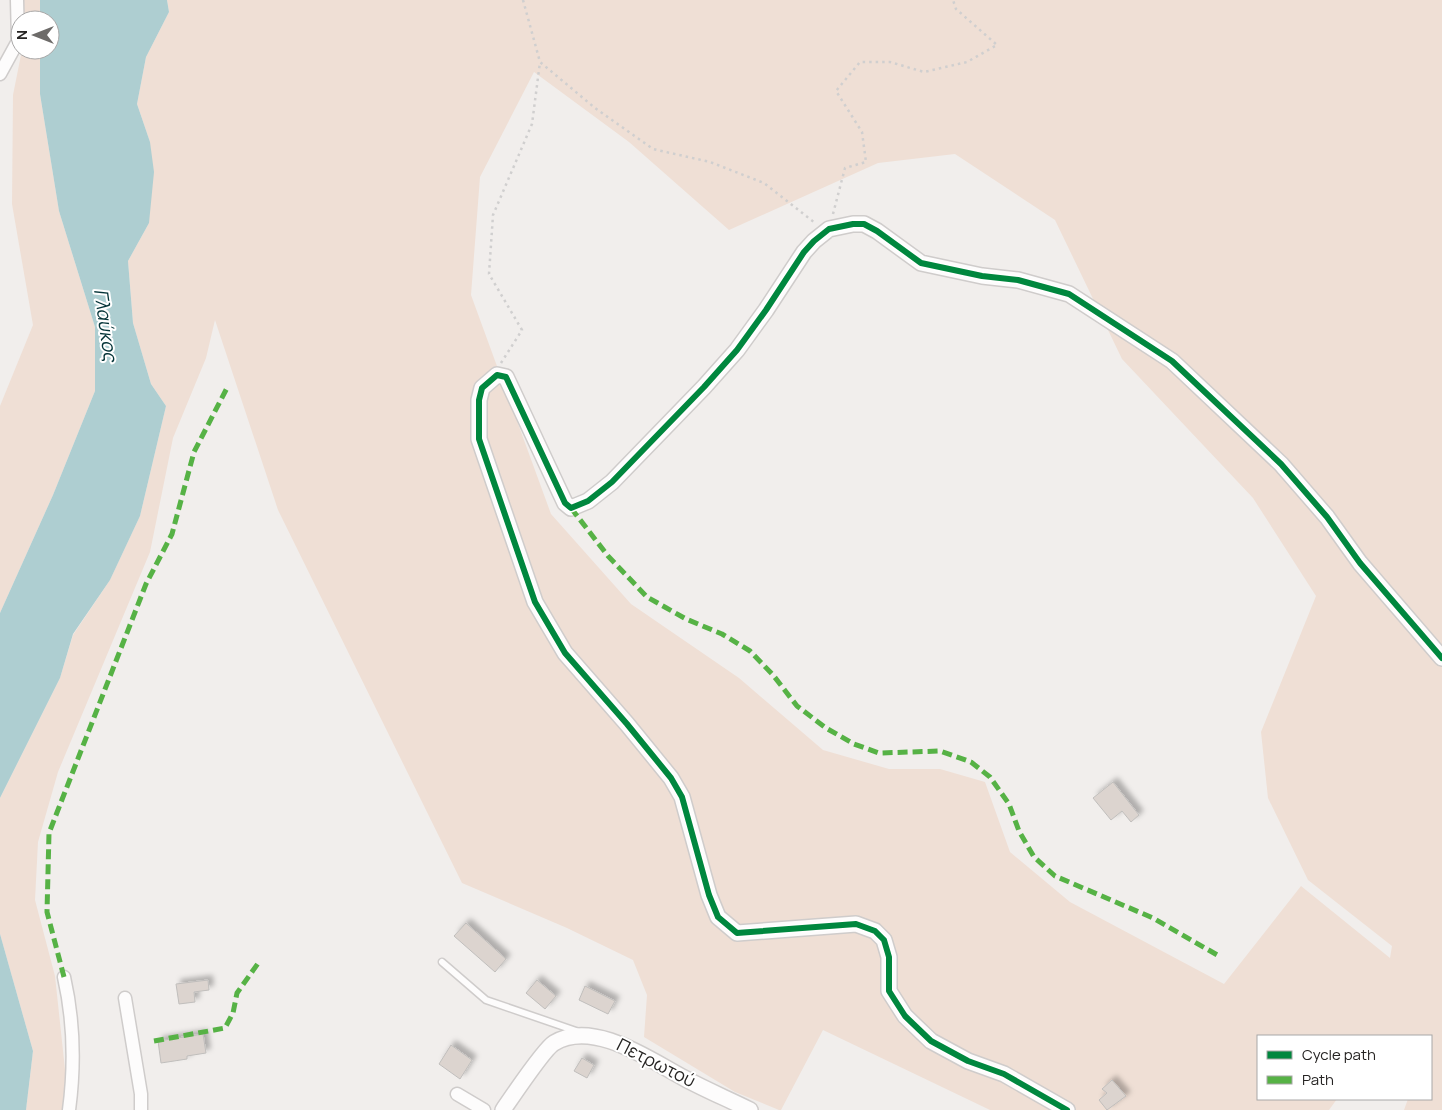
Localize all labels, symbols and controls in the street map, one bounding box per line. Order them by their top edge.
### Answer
north arrow [10,10,60,60]
text: N [12,30,31,40]
water label: Γλαύκος [88,287,124,364]
street label: Πετρωτού [613,1032,700,1092]
legend [1257,1035,1432,1100]
text: Cycle path [1302,1044,1376,1065]
text: Path [1302,1069,1334,1090]

